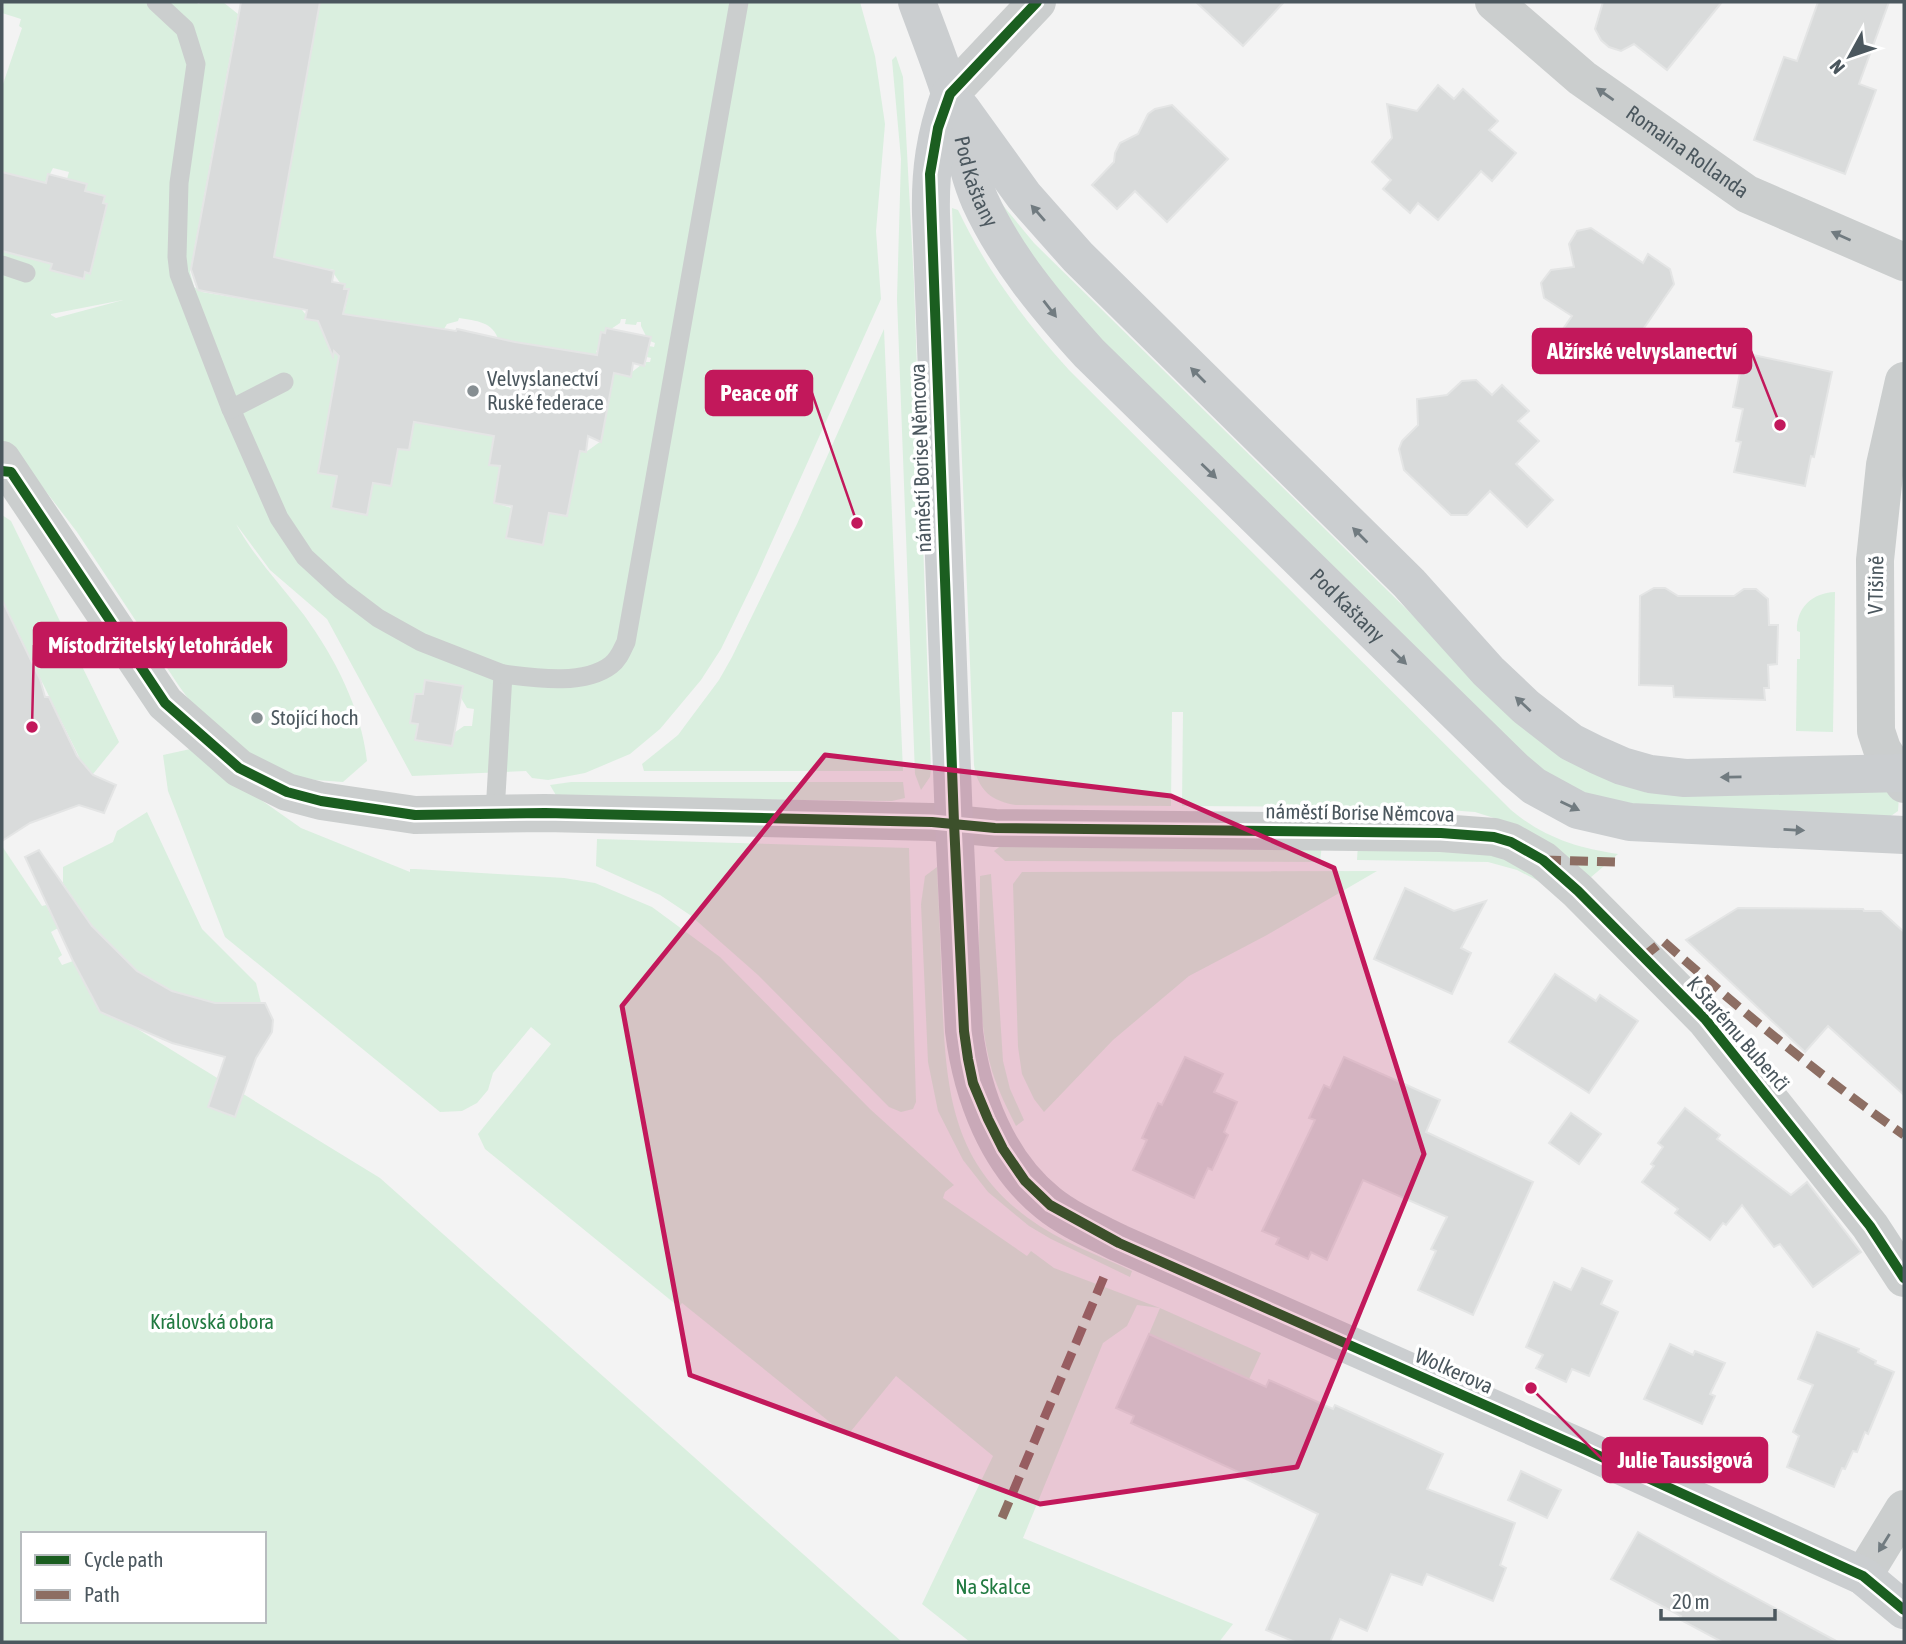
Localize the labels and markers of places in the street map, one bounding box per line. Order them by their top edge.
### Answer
callout: Alžírské velvyslanectví [1533,329,1751,373]
place label: Velvyslanectví Ruské federace [487,366,604,414]
callout: Peace off [706,371,812,415]
marker: Velvyslanectví Ruské federace [465,383,481,399]
callout: Místodržitelský letohrádek [34,623,286,667]
place label: Stojící hoch [271,705,359,729]
marker: Stojící hoch [249,710,265,726]
callout: Julie Taussigová [1603,1438,1767,1482]

